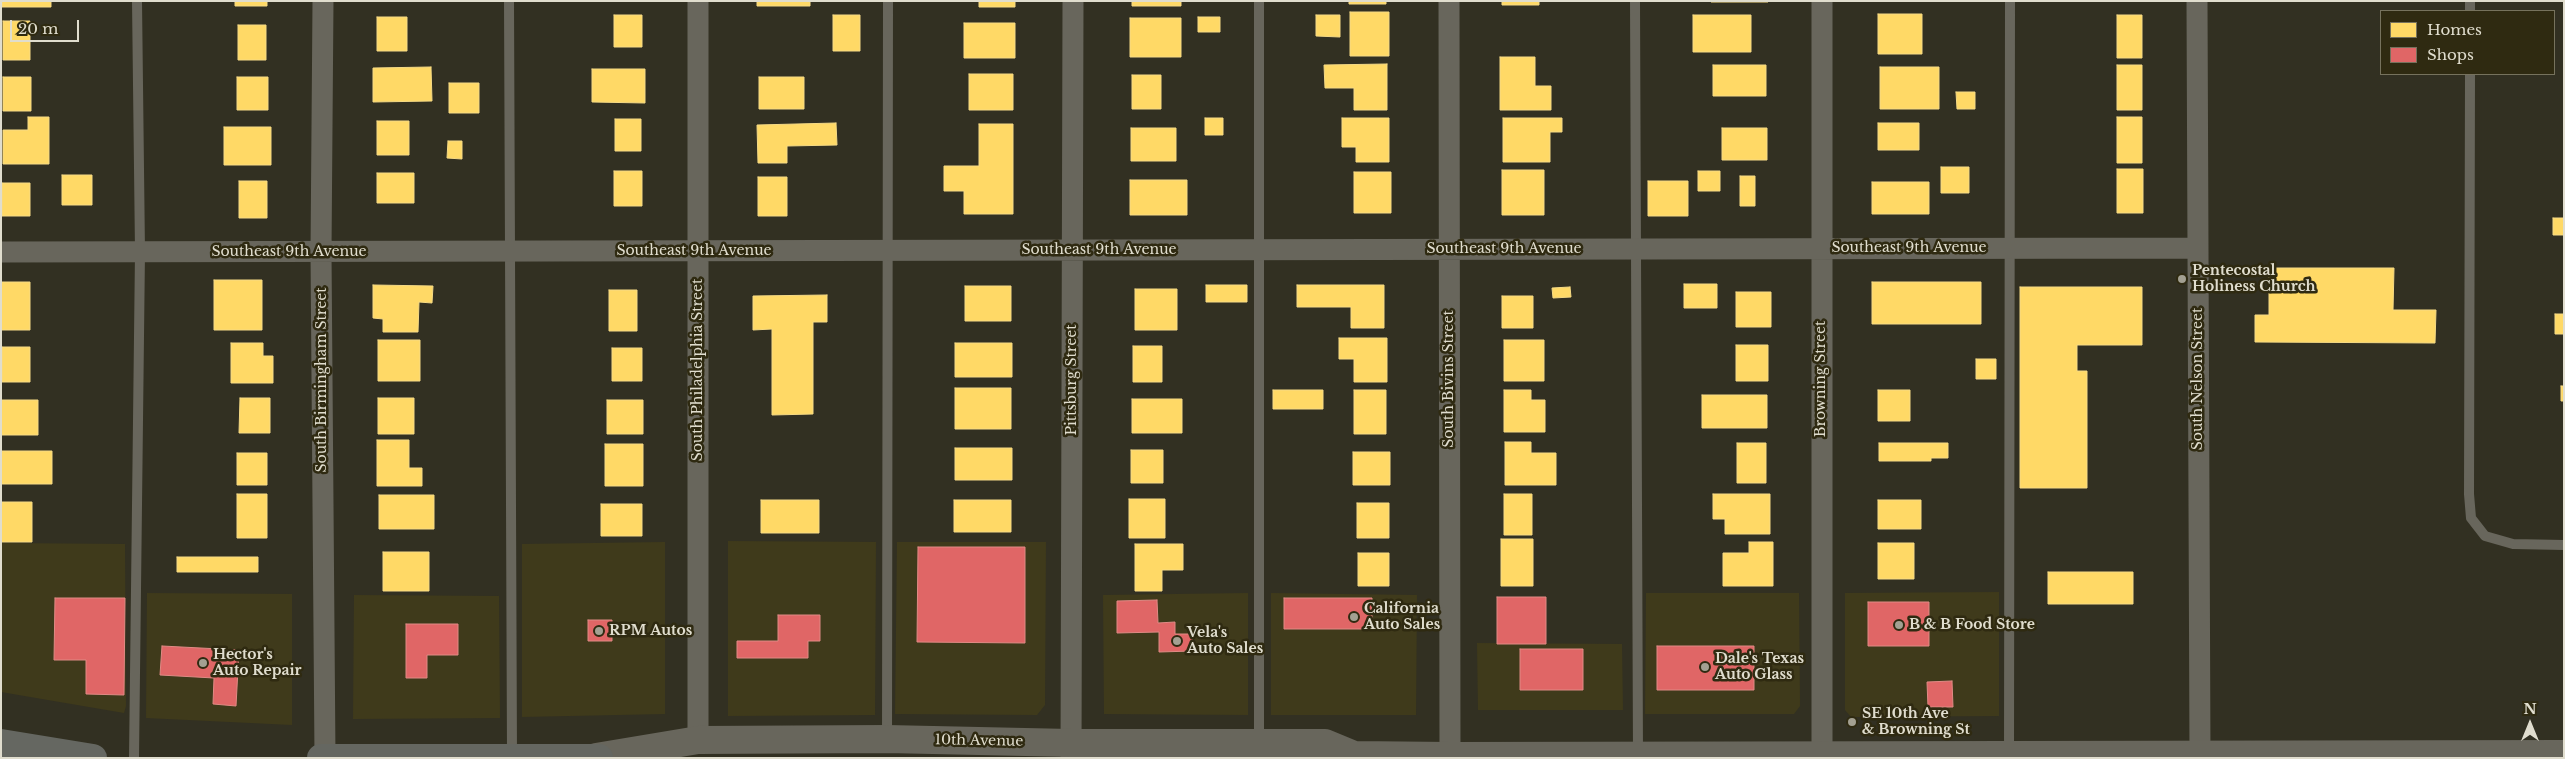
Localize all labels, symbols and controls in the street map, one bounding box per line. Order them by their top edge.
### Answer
scale bar [12,10,81,42]
legend [2380,10,2555,75]
text: 20 m [18,19,58,38]
text: Homes [2427,20,2482,39]
text: Shops [2427,45,2474,64]
street label: Southeast 9th Avenue [1831,240,1987,256]
street label: Southeast 9th Avenue [1426,241,1582,257]
street label: Southeast 9th Avenue [1021,242,1177,258]
street label: Southeast 9th Avenue [616,243,772,259]
street label: Southeast 9th Avenue [211,244,367,260]
place label: Pentecostal Holiness Church [2192,263,2316,296]
marker: Pentecostal Holiness Church [2176,273,2188,285]
street label: South Philadelphia Street [690,279,706,461]
street label: South Birmingham Street [314,287,330,473]
street label: South Nelson Street [2190,308,2206,450]
street label: South Bivins Street [1441,310,1457,448]
street label: Browning Street [1813,321,1829,437]
street label: Pittsburg Street [1064,324,1080,436]
place label: California Auto Sales [1364,601,1440,634]
marker: California Auto Sales [1348,611,1360,623]
place label: B & B Food Store [1909,617,2035,633]
marker: B & B Food Store [1893,619,1905,631]
place label: RPM Autos [609,623,692,639]
marker: RPM Autos [593,625,605,637]
place label: Vela's Auto Sales [1187,625,1263,658]
marker: Vela's Auto Sales [1171,635,1183,647]
place label: Hector's Auto Repair [213,647,302,680]
place label: Dale's Texas Auto Glass [1715,651,1804,684]
marker: Hector's Auto Repair [197,657,209,669]
marker: Dale's Texas Auto Glass [1699,661,1711,673]
north arrow [2505,699,2555,749]
text: N [2523,700,2537,718]
place label: SE 10th Ave & Browning St [1862,706,1970,739]
marker: SE 10th Ave & Browning St [1846,716,1858,728]
street label: 10th Avenue [935,732,1023,750]

